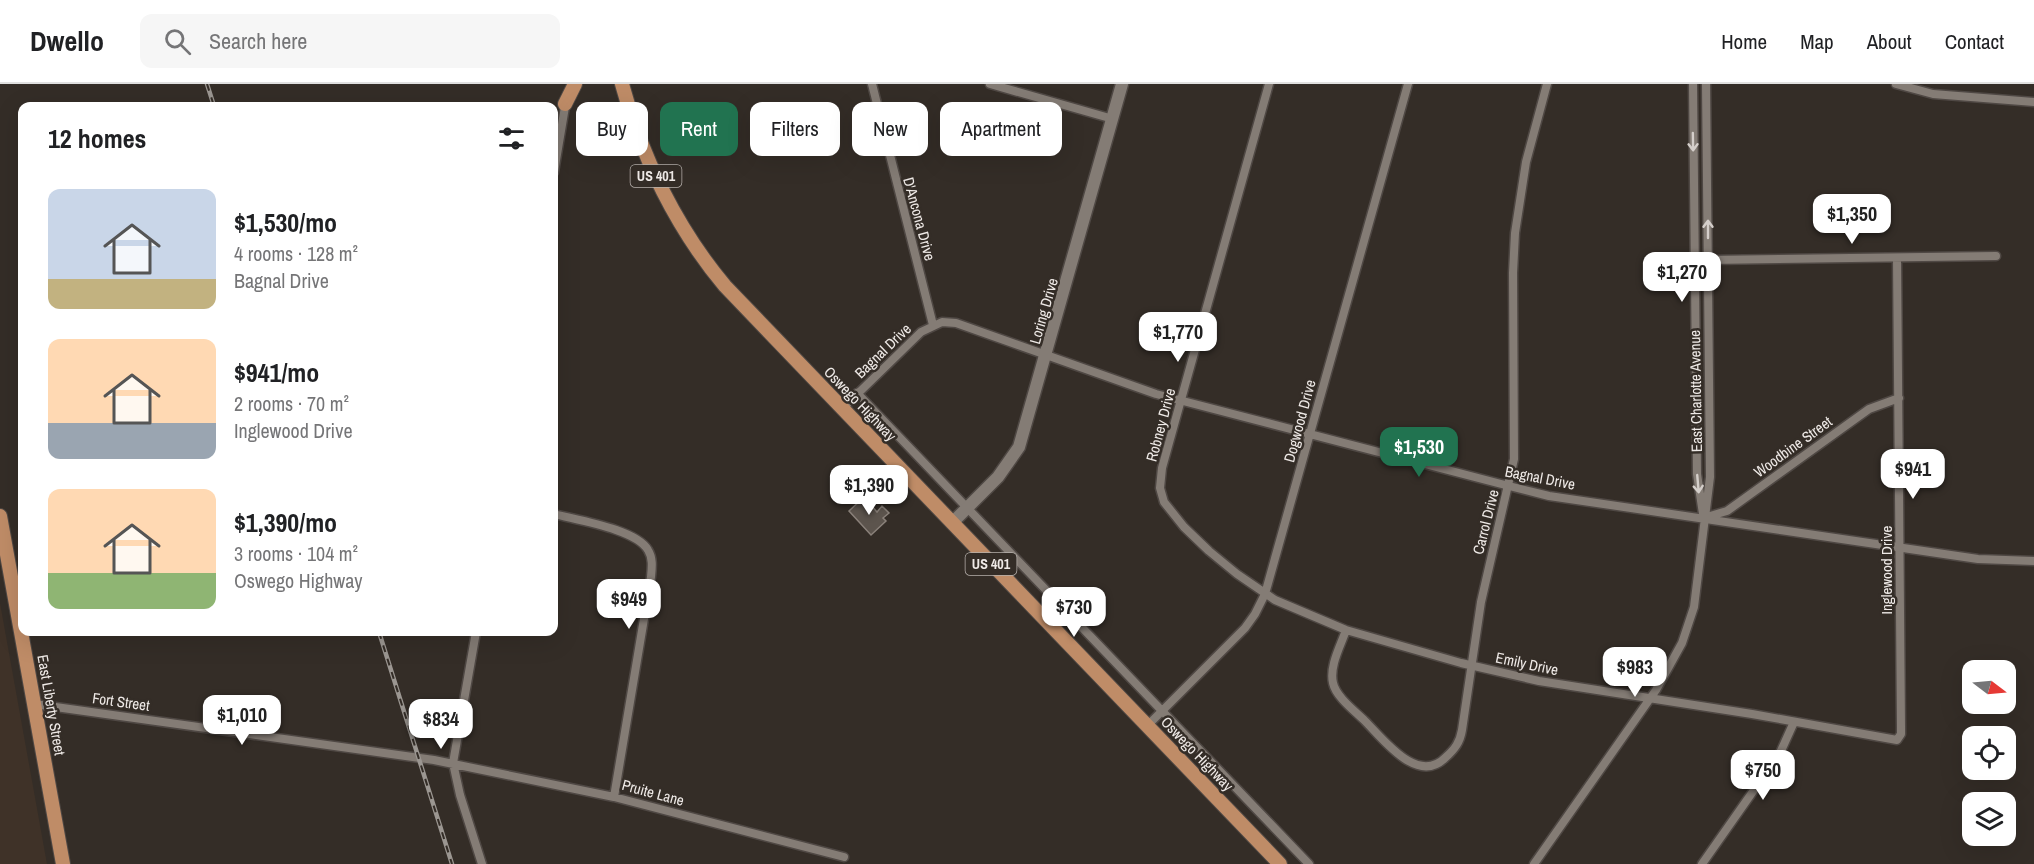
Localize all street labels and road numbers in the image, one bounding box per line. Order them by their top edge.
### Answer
road number: US 401 [630,165,682,187]
street label: D'Ancona Drive [898,175,941,263]
street label: Loring Drive [1024,275,1063,346]
street label: Bagnal Drive [850,318,916,383]
street label: East Charlotte Avenue [1684,330,1707,452]
street label: Oswego Highway [819,362,902,446]
street label: Dogwood Drive [1278,377,1321,465]
street label: Robney Drive [1141,386,1180,464]
street label: Woodbine Street [1749,411,1837,482]
street label: Bagnal Drive [1503,460,1577,495]
street label: Carrol Drive [1467,487,1504,557]
street label: Inglewood Drive [1876,525,1897,614]
road number: US 401 [966,553,1016,575]
street label: Emily Drive [1494,647,1561,680]
street label: East Liberty Street [32,653,71,757]
street label: Fort Street [91,687,152,716]
street label: Oswego Highway [1156,712,1239,796]
street label: Pruite Lane [620,774,687,811]

